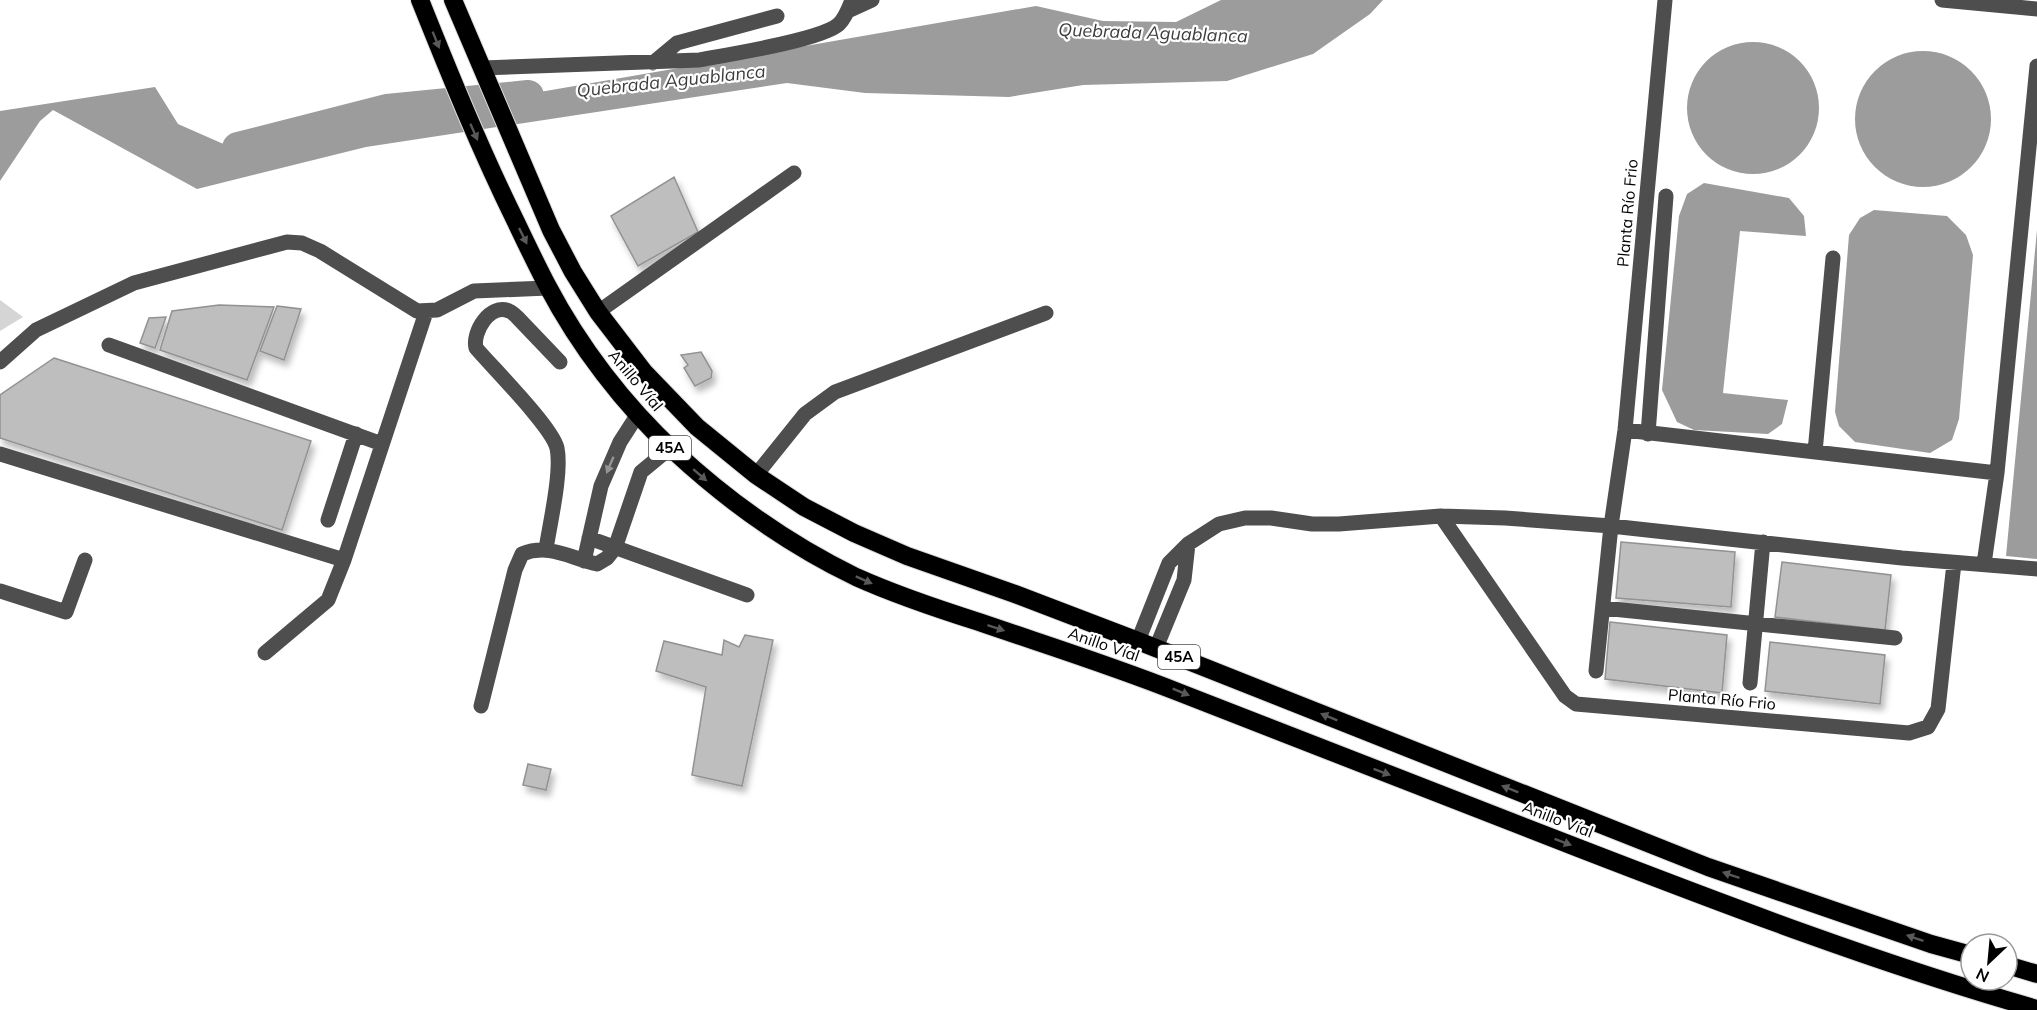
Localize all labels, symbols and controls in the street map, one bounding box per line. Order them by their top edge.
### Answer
water label: Quebrada Aguablanca [1058,18,1248,47]
one-way arrow [432,31,441,49]
water label: Quebrada Aguablanca [575,59,767,102]
one-way arrow [470,123,479,140]
street label: Planta Río Frio [1612,158,1642,268]
one-way arrow [518,227,527,244]
street label: Anillo Víal [604,345,668,415]
road number: 45A [649,436,691,460]
one-way arrow [605,457,615,475]
one-way arrow [692,468,707,481]
one-way arrow [855,575,872,584]
street label: Anillo Víal [1066,622,1142,666]
one-way arrow [987,624,1005,634]
road number: 45A [1158,645,1200,669]
street label: Planta Río Frio [1667,684,1777,714]
one-way arrow [1172,688,1190,698]
one-way arrow [1319,712,1337,722]
one-way arrow [1373,767,1391,777]
one-way arrow [1501,784,1519,793]
street label: Anillo Víal [1520,796,1596,842]
one-way arrow [1555,837,1573,847]
one-way arrow [1721,870,1739,879]
north arrow [1959,932,2019,992]
one-way arrow [1906,933,1924,943]
text: N [1973,964,1992,987]

